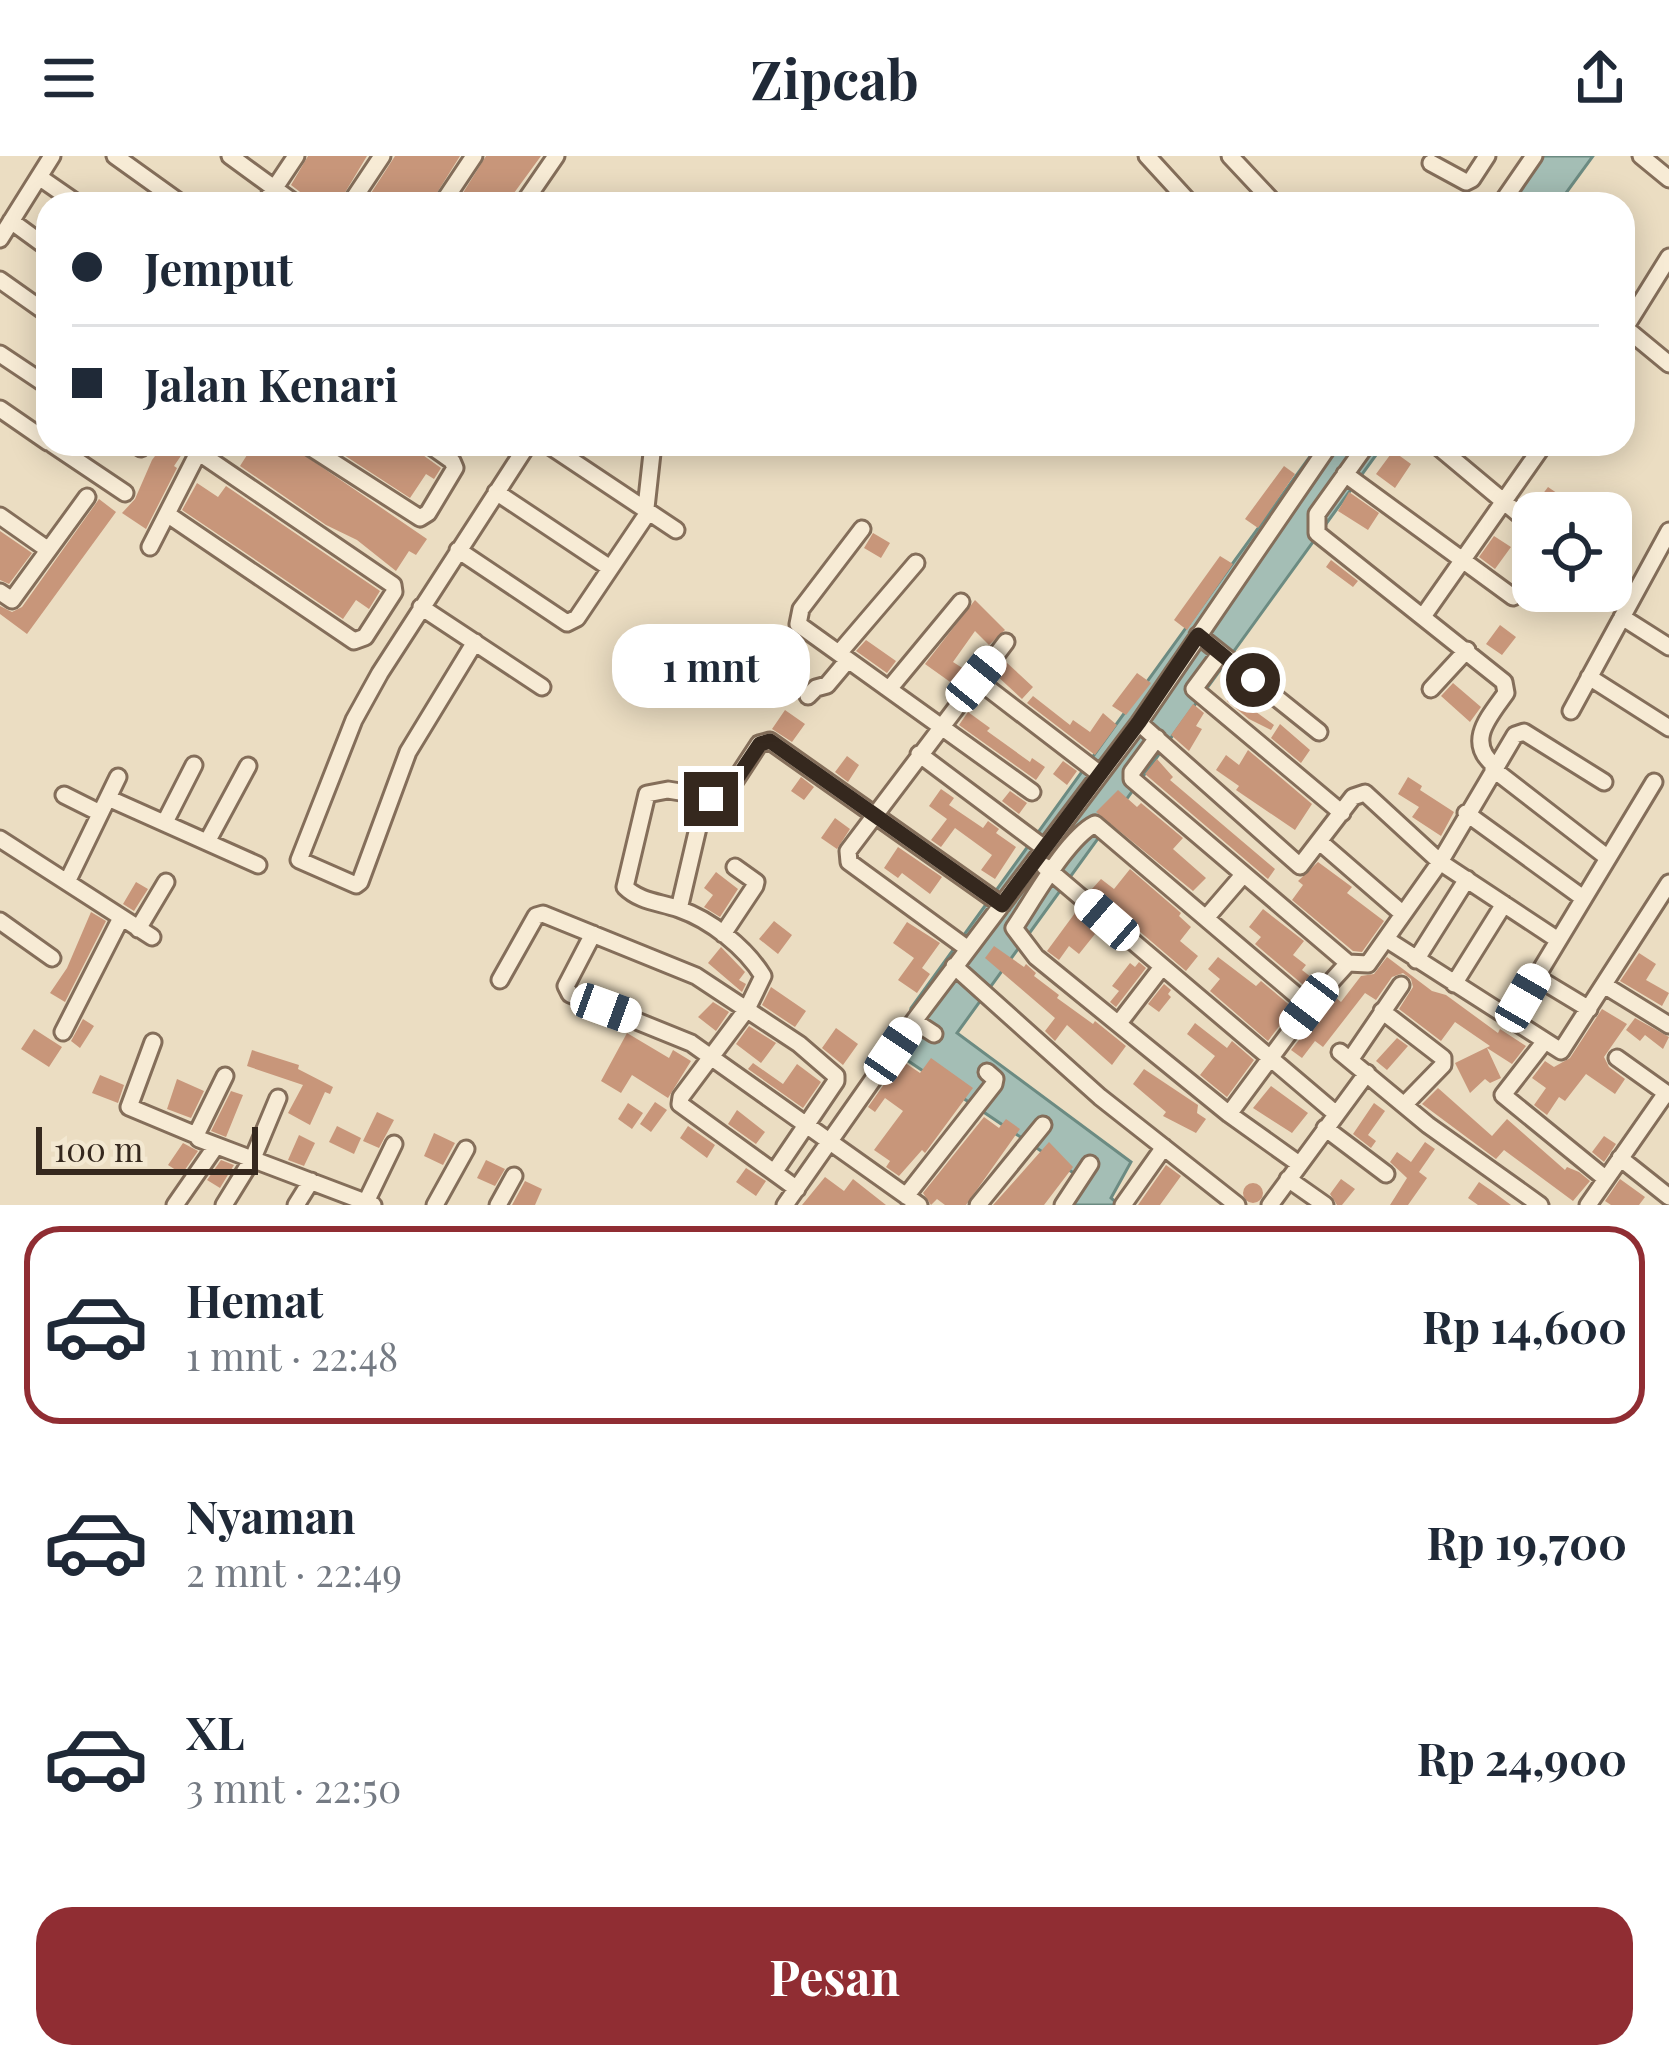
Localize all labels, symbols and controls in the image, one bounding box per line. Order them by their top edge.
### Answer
text: Zipcab [750,42,919,114]
icon: menu [36,45,102,111]
icon: share [1567,45,1633,111]
text: Jemput [144,237,293,297]
text: Jalan Kenari [144,353,398,413]
map controls [1512,492,1632,612]
button: locate [1512,492,1632,612]
callout: 1 mnt [612,625,810,709]
text: 1 mnt [663,640,760,692]
car [939,640,1013,718]
route start [1226,653,1280,707]
route end [684,772,738,826]
car [1068,883,1146,957]
car [1489,958,1557,1038]
car [1273,966,1345,1046]
car [566,979,646,1037]
car [858,1011,928,1091]
scale bar [36,1121,258,1174]
text: 100 m [54,1126,143,1170]
text: Hemat [186,1269,323,1329]
icon: car [42,1271,150,1379]
text: Rp 14,600 [1422,1295,1627,1355]
text: 1 mnt · 22:48 [186,1329,398,1381]
text: Nyaman [186,1485,356,1545]
icon: car [42,1487,150,1595]
text: Rp 19,700 [1426,1511,1627,1571]
text: 2 mnt · 22:49 [186,1545,402,1597]
text: XL [186,1701,245,1761]
icon: car [42,1703,150,1811]
text: Rp 24,900 [1417,1727,1627,1787]
text: 3 mnt · 22:50 [186,1761,401,1813]
button: Pesan [36,1907,1633,2045]

